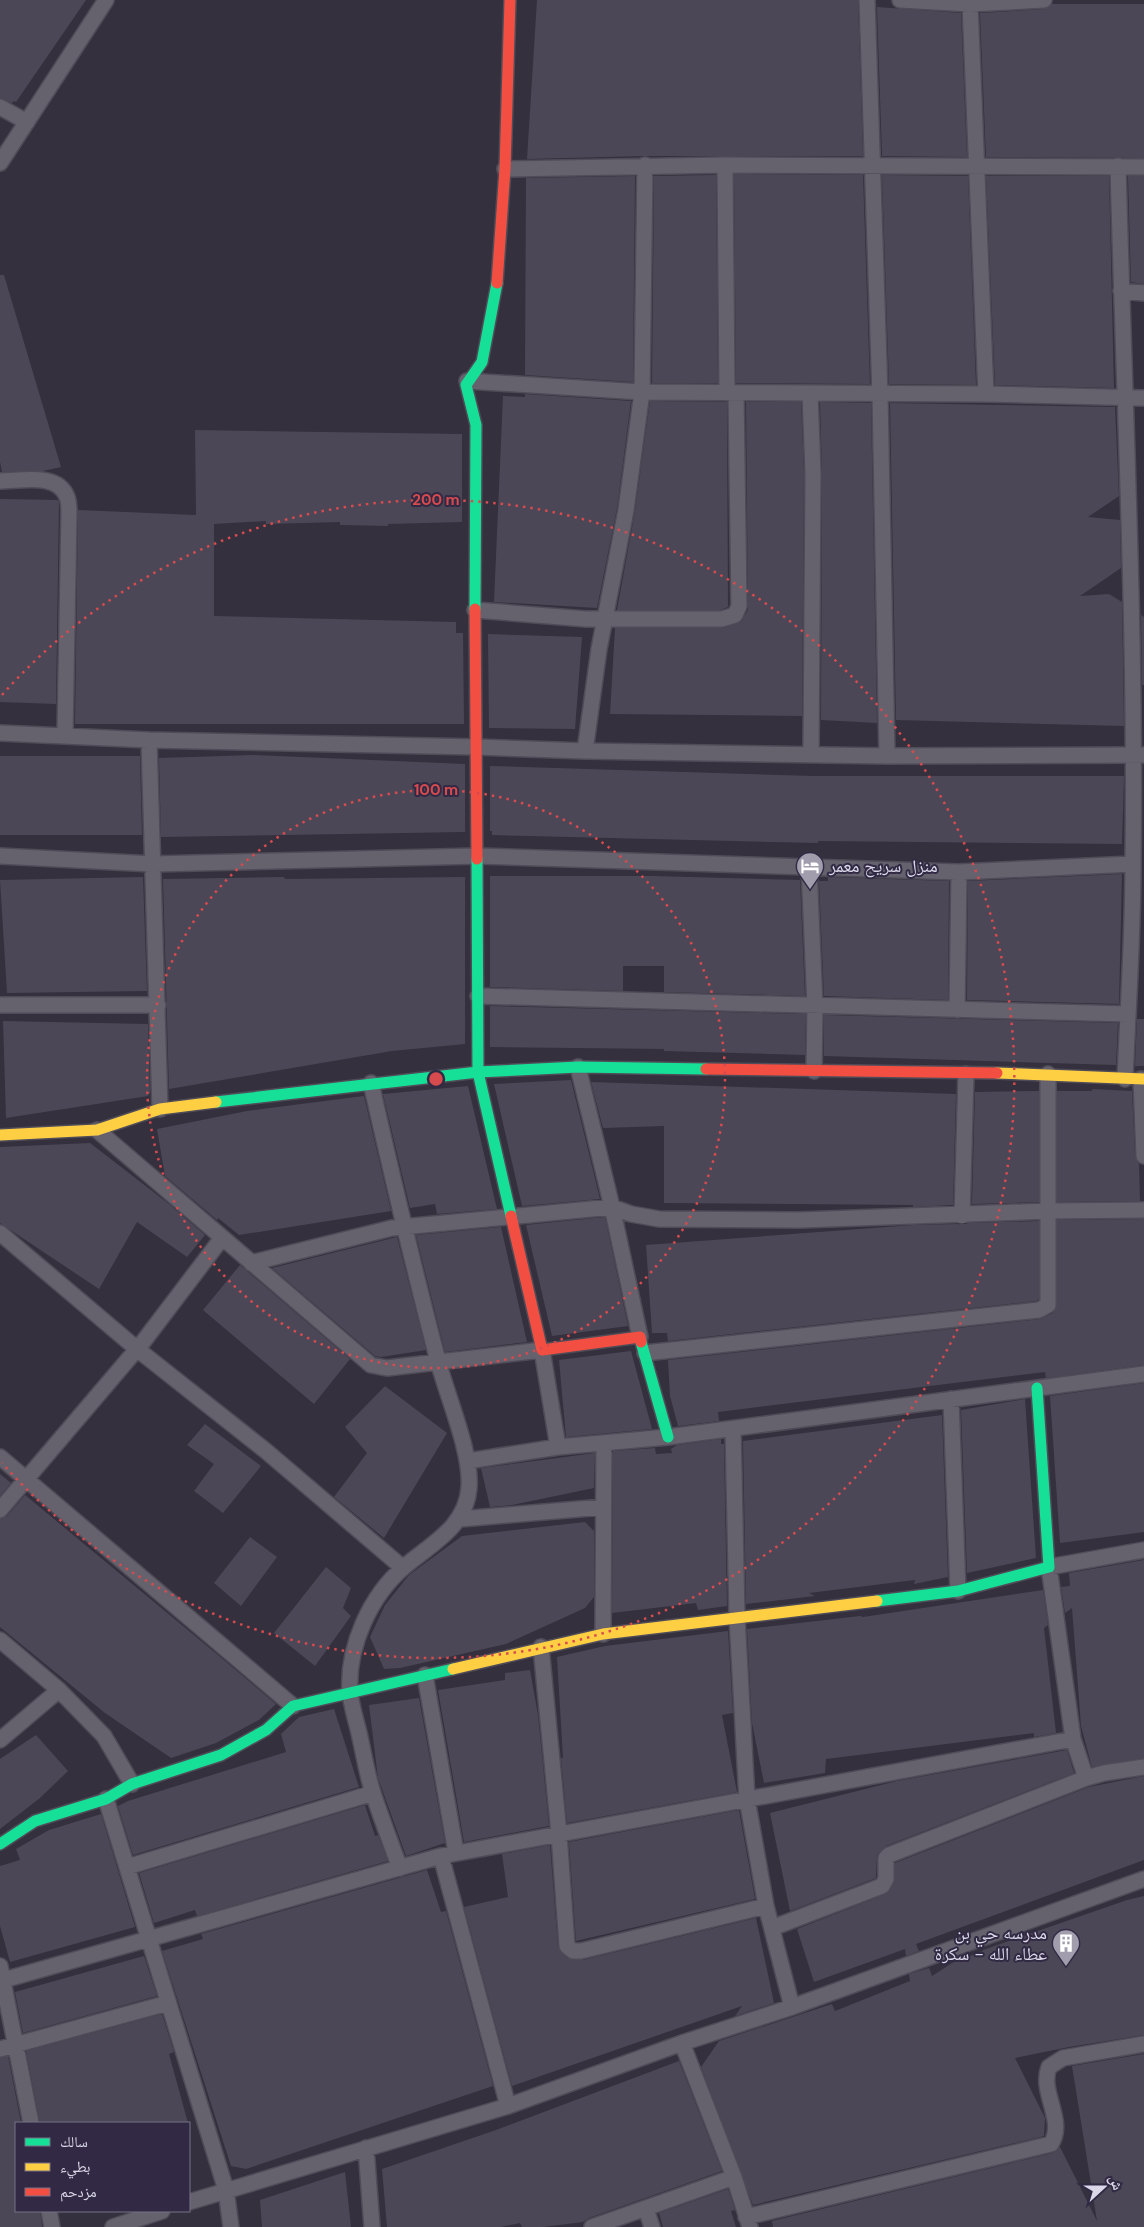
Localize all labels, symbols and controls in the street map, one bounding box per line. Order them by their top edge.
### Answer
text: 200 m [412,490,460,510]
text: 100 m [414,780,458,800]
hotel icon: منزل سريح معمر [795,851,825,890]
place label: منزل سريح معمر [828,854,938,878]
centre of rings [427,1070,445,1088]
place label: مدرسه حي بن عطاء الله - سكرة [935,1921,1047,1966]
building icon: مدرسه حي بن عطاء الله - سكرة [1051,1928,1081,1967]
legend [15,2122,190,2212]
text: سالك [60,2132,88,2152]
text: بطيء [60,2157,90,2179]
north arrow [1079,2162,1129,2212]
text: ش [1105,2172,1127,2193]
text: مزدحم [60,2182,97,2202]

